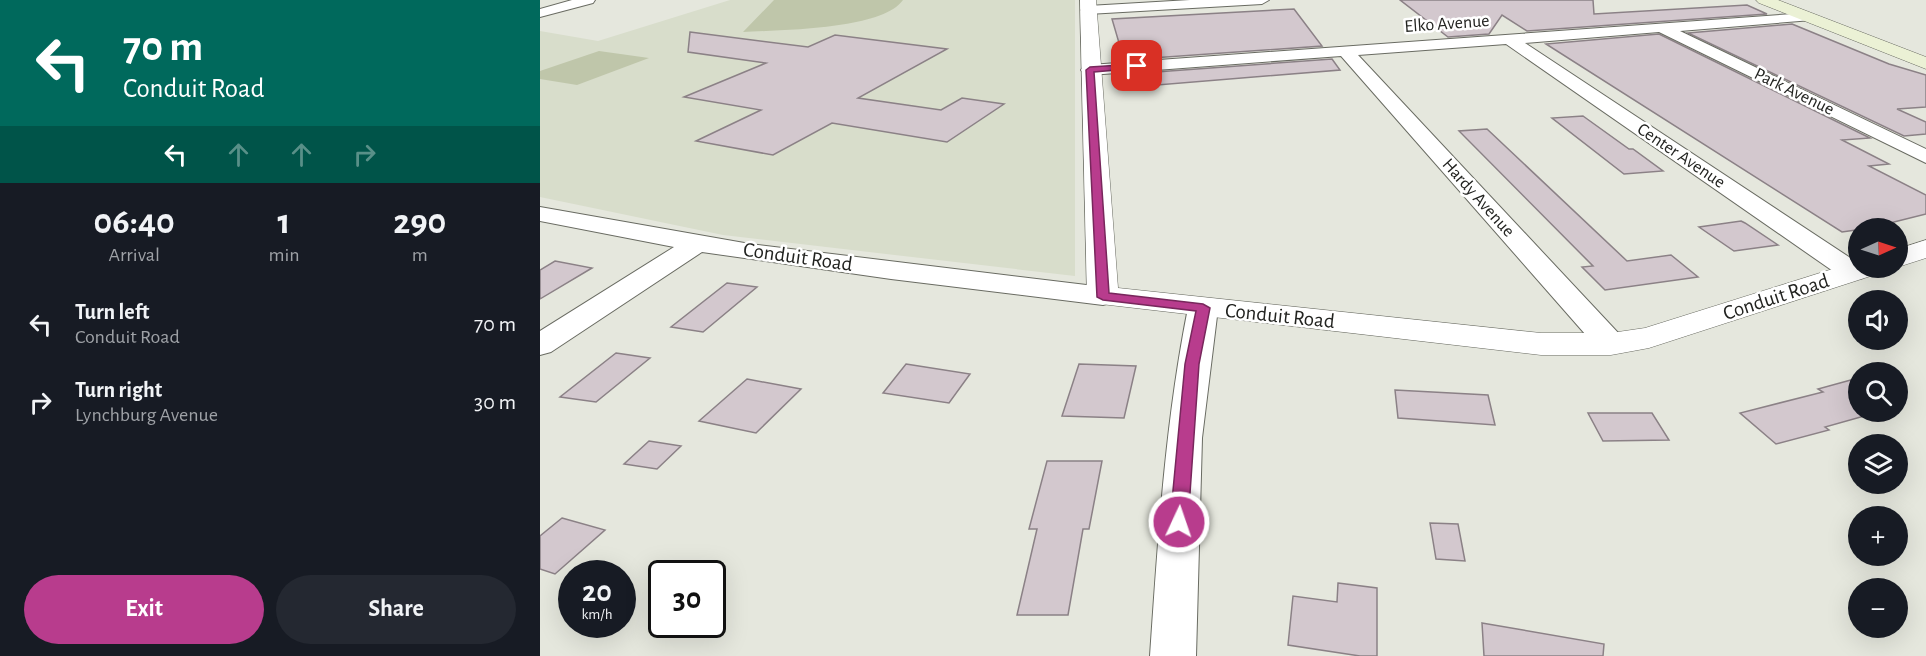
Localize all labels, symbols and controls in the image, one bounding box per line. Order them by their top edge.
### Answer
street label: Elko Avenue [1404,12,1490,36]
icon: left [24,24,102,102]
text: 70 m [123,26,203,68]
pin [1111,40,1162,91]
icon: arrive [1120,49,1153,82]
street label: Park Avenue [1751,65,1837,119]
text: Conduit Road [123,75,264,102]
street label: Center Avenue [1634,120,1728,192]
icon: left [159,138,192,171]
icon: ahead [222,138,255,171]
icon: ahead [285,138,318,171]
icon: right [348,138,381,171]
street label: Hardy Avenue [1438,155,1518,241]
text: 06:40 [94,204,175,240]
text: 1 [278,204,291,240]
text: 290 [393,204,446,240]
north arrow [1848,218,1908,278]
map controls [1848,218,1908,638]
street label: Conduit Road [742,239,854,275]
text: Arrival [109,245,160,265]
text: min [268,245,300,265]
text: m [412,245,428,265]
street label: Conduit Road [1720,270,1832,324]
button: sound [1848,290,1908,350]
street label: Conduit Road [1224,300,1336,332]
text: Turn left [75,301,149,323]
icon: left [24,308,57,341]
text: 70 m [474,313,516,335]
text: Conduit Road [75,327,180,347]
button: search [1848,362,1908,422]
text: Turn right [75,379,162,401]
icon: right [24,386,57,419]
text: 30 m [474,391,516,413]
text: Lynchburg Avenue [75,405,218,425]
button: layers [1848,434,1908,494]
position arrow [1147,490,1211,554]
button: + [1848,506,1908,566]
speed limit sign: 30 [648,560,726,638]
button: Exit [24,575,264,644]
button: Share [276,575,516,644]
text: 20 [582,577,612,607]
button: − [1848,578,1908,638]
text: km/h [582,607,612,622]

